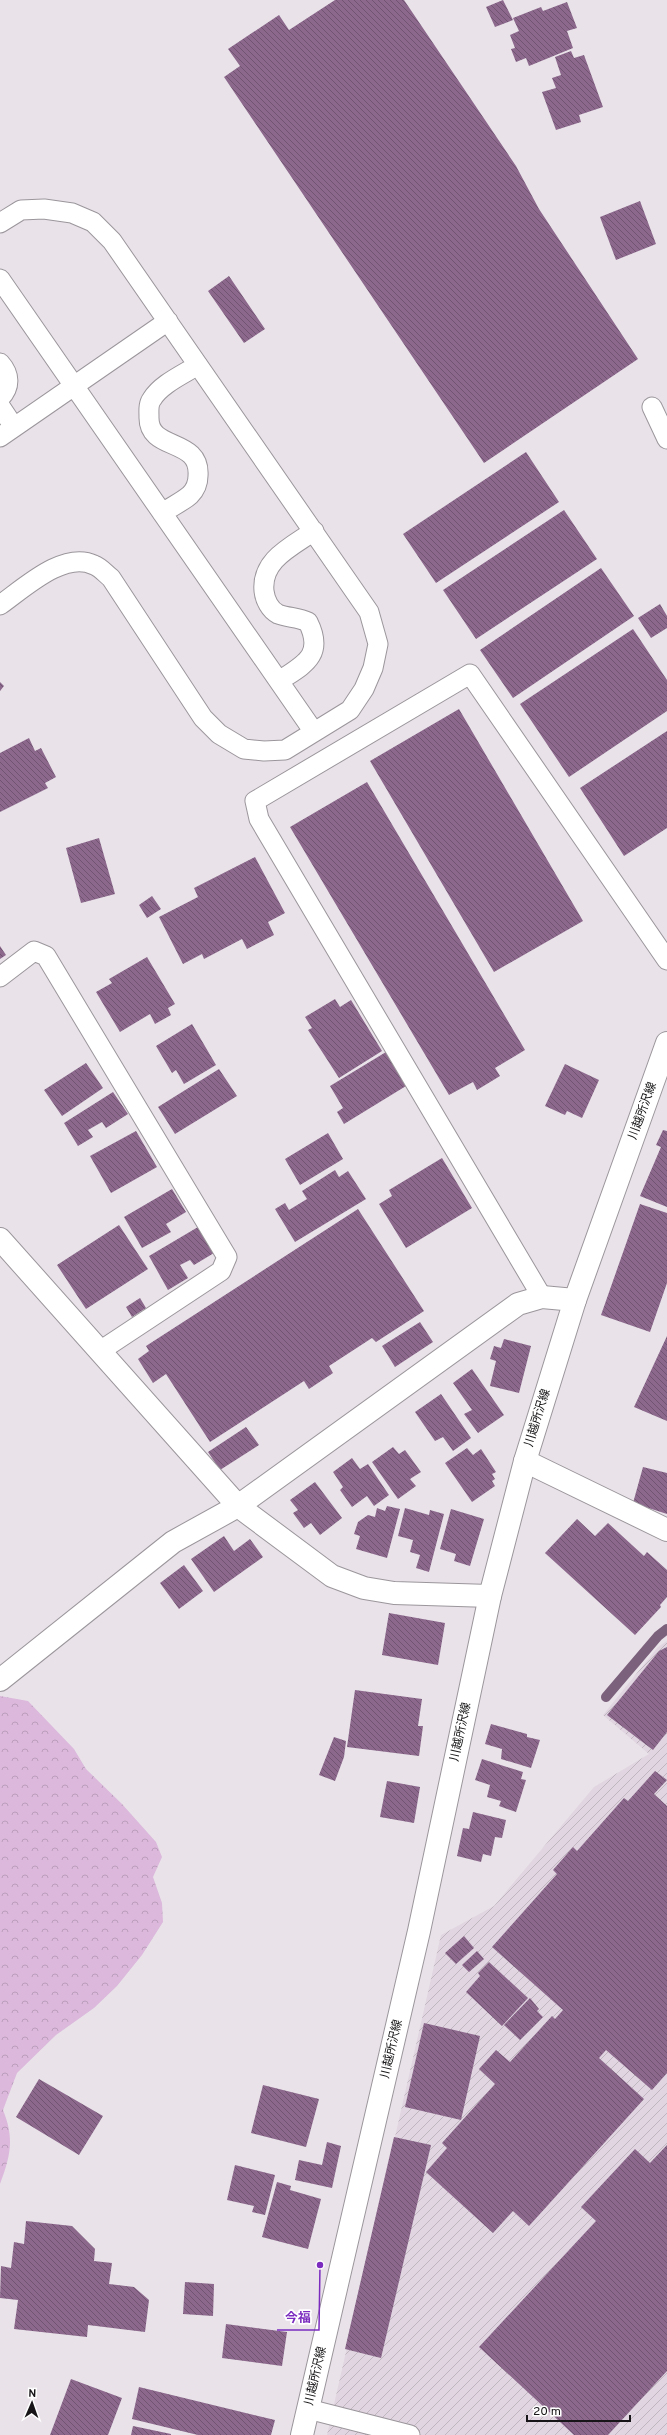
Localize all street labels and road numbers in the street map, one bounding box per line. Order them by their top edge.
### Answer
street label: 川越所沢線 [625,1080,661,1142]
street label: 川越所沢線 [522,1387,554,1449]
street label: 川越所沢線 [447,1701,475,1763]
street label: 川越所沢線 [377,2018,407,2080]
street label: 川越所沢線 [301,2345,331,2407]

